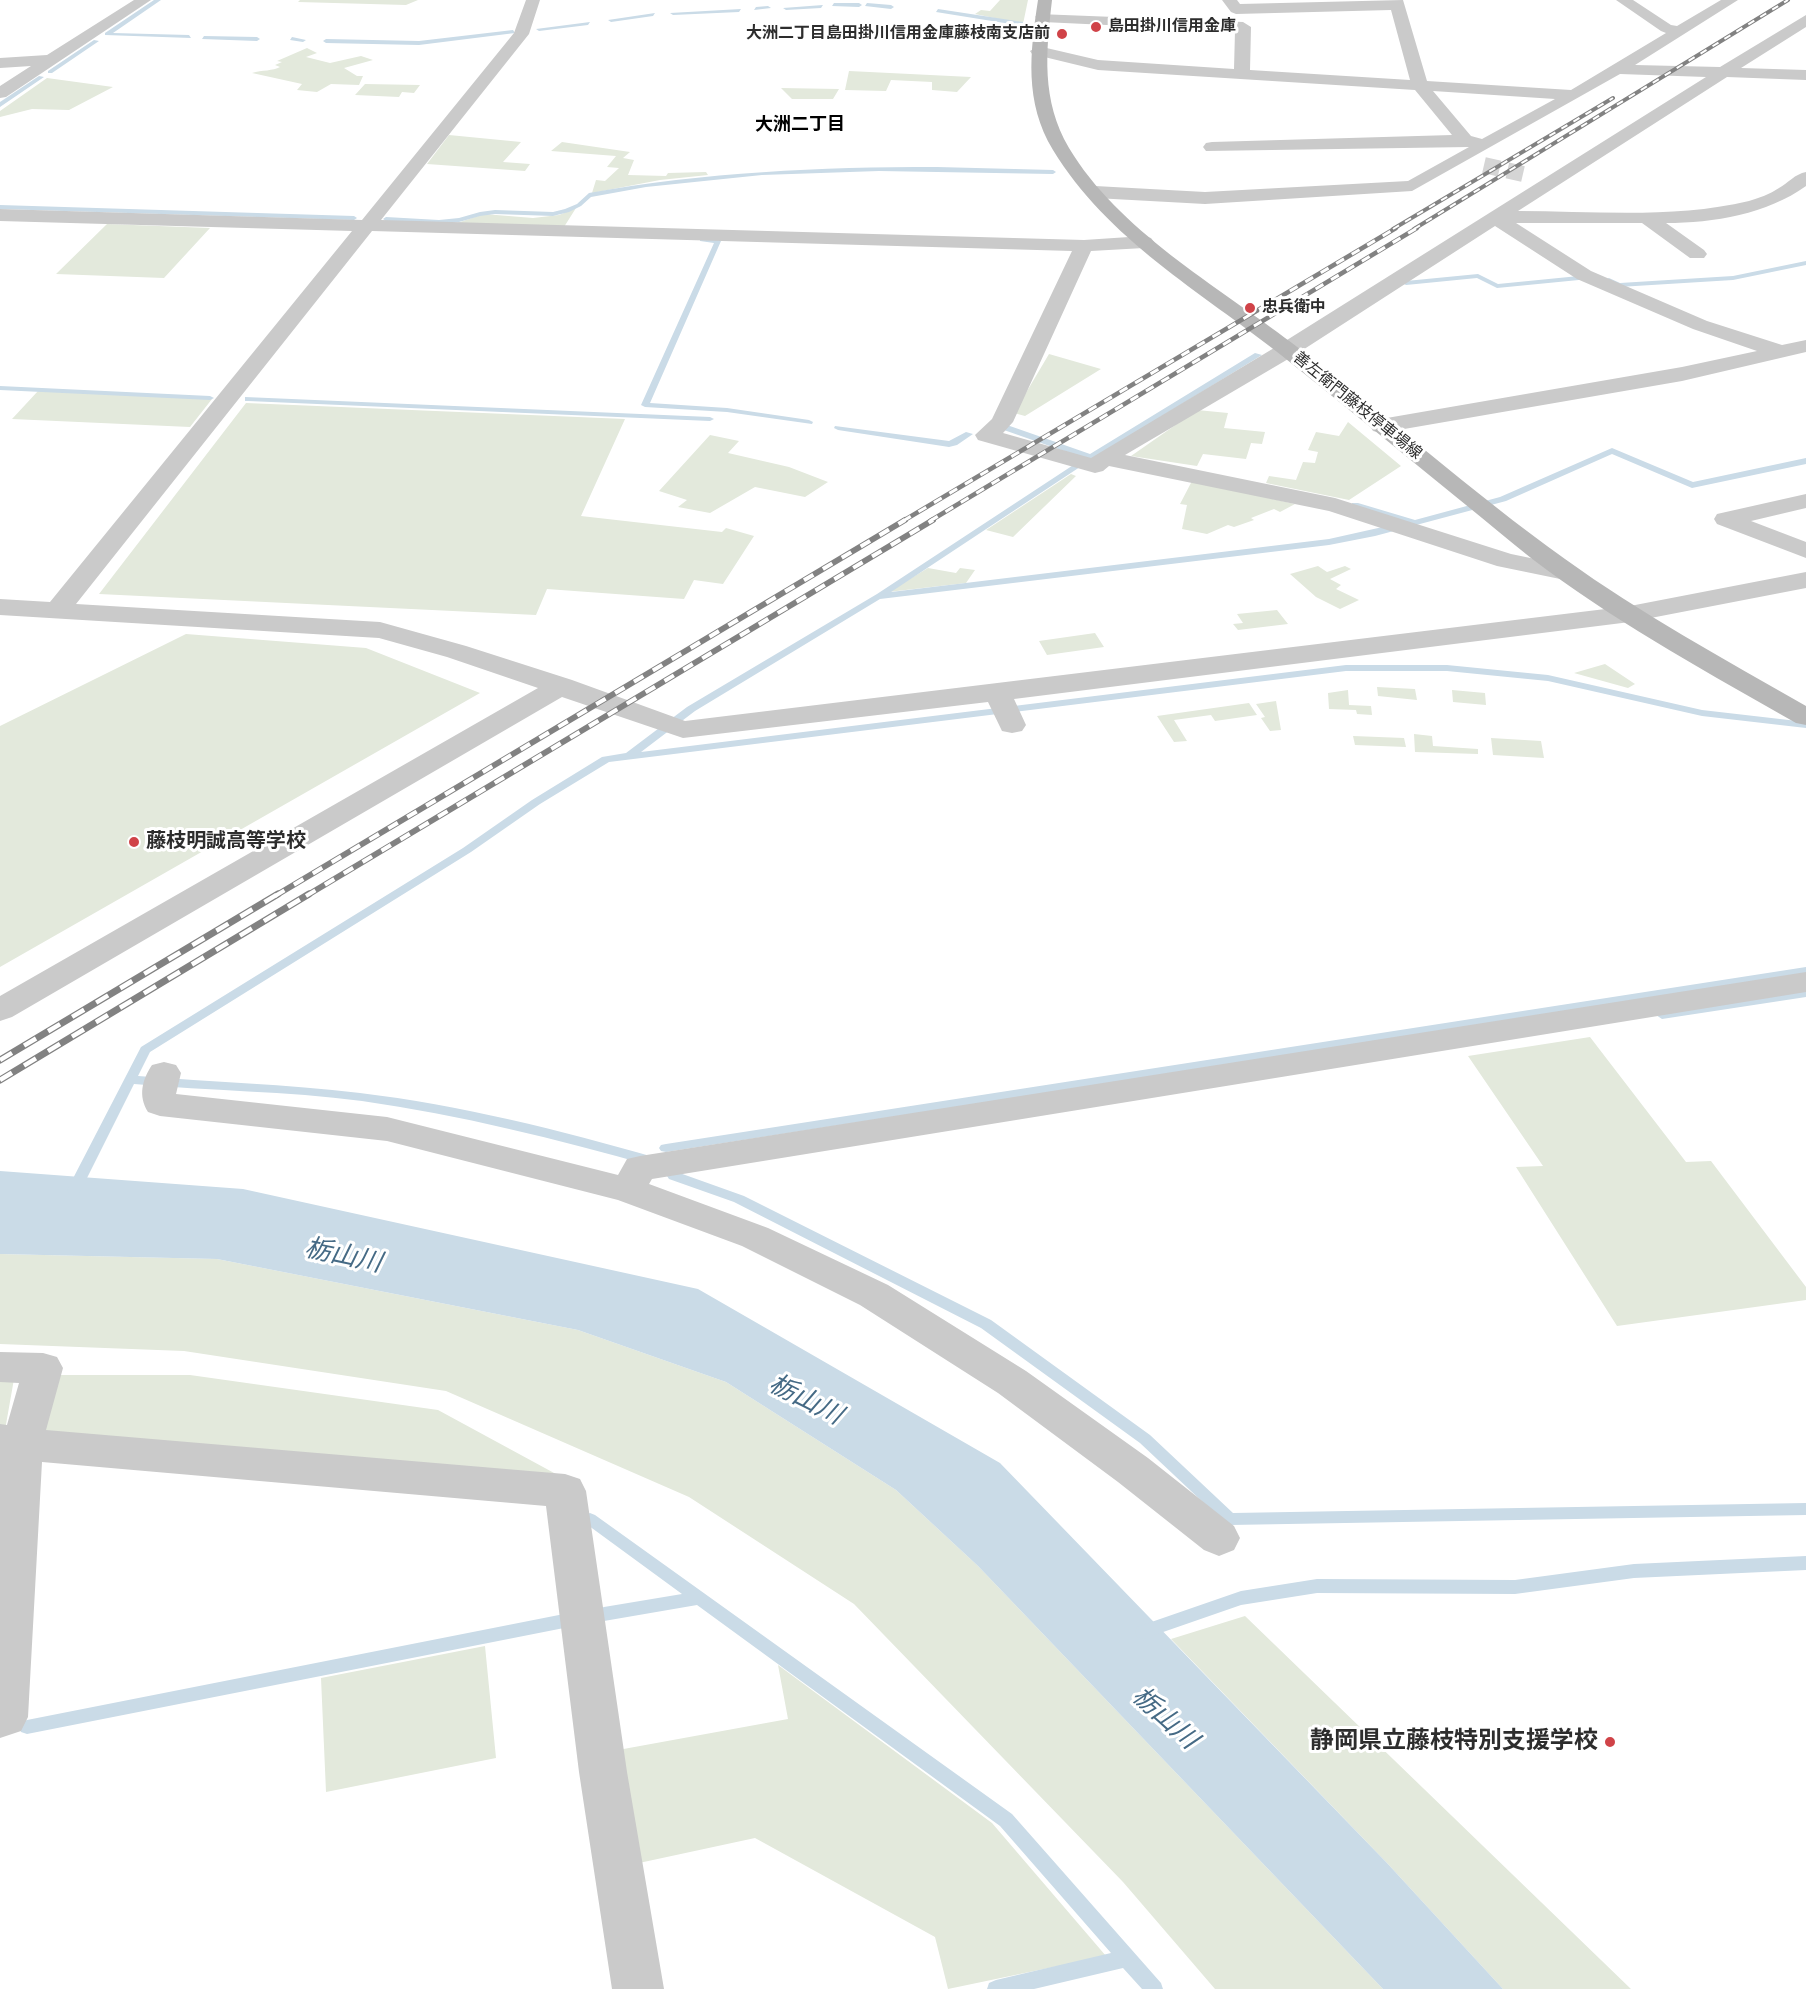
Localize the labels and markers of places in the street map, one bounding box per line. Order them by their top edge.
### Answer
place label: 島田掛川信用金庫 [1108,17,1236,37]
marker: 島田掛川信用金庫 [1089,20,1103,34]
place label: 大洲二丁目島田掛川信用金庫藤枝南支店前 [746,24,1050,44]
marker: 大洲二丁目島田掛川信用金庫藤枝南支店前 [1055,27,1069,41]
place label: 忠兵衛中 [1262,298,1326,318]
marker: 忠兵衛中 [1243,301,1257,315]
place label: 藤枝明誠高等学校 [146,830,306,854]
marker: 藤枝明誠高等学校 [127,835,141,849]
place label: 静岡県立藤枝特別支援学校 [1310,1728,1598,1756]
marker: 静岡県立藤枝特別支援学校 [1603,1735,1617,1749]

